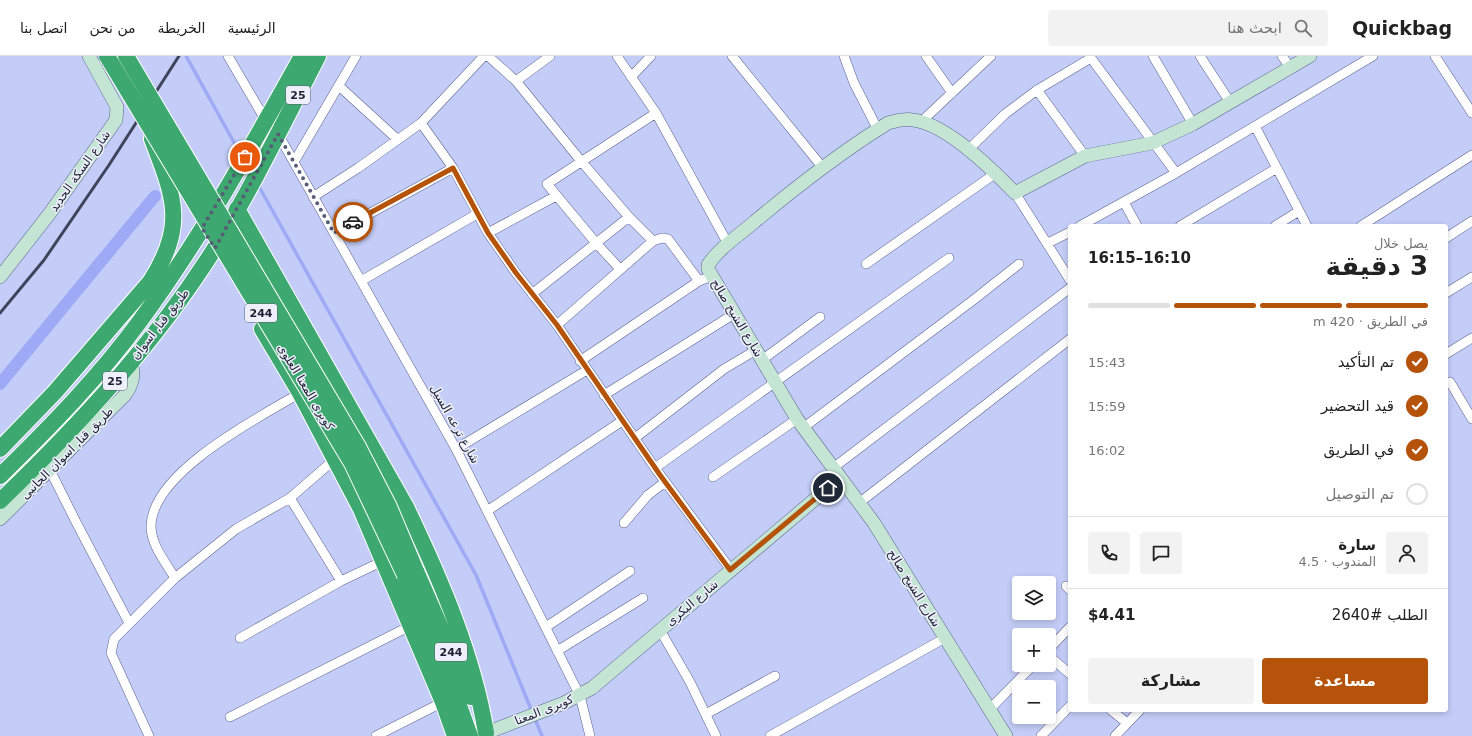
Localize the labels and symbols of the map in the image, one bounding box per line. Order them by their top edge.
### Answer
road number: 25 [286,86,310,104]
street label: شارع السكة الحديد [47,128,114,215]
pin [228,140,262,174]
courier [333,202,373,242]
street label: شارع الشيخ صالح [707,276,766,360]
street label: طريق قنا, اسوان [128,286,193,363]
road number: 244 [245,304,277,322]
street label: كوبرى المعنا العلوى [274,341,337,433]
road number: 25 [103,372,127,390]
street label: شارع ترعه السيل [427,382,483,466]
street label: طريق قنا, اسوان الجانبى [18,404,117,503]
pin [811,471,845,505]
street label: شارع الشيخ صالح [884,547,943,630]
street label: شارع البكرى [663,577,722,630]
road number: 244 [435,643,467,661]
street label: كوبرى المعنا [513,692,576,729]

